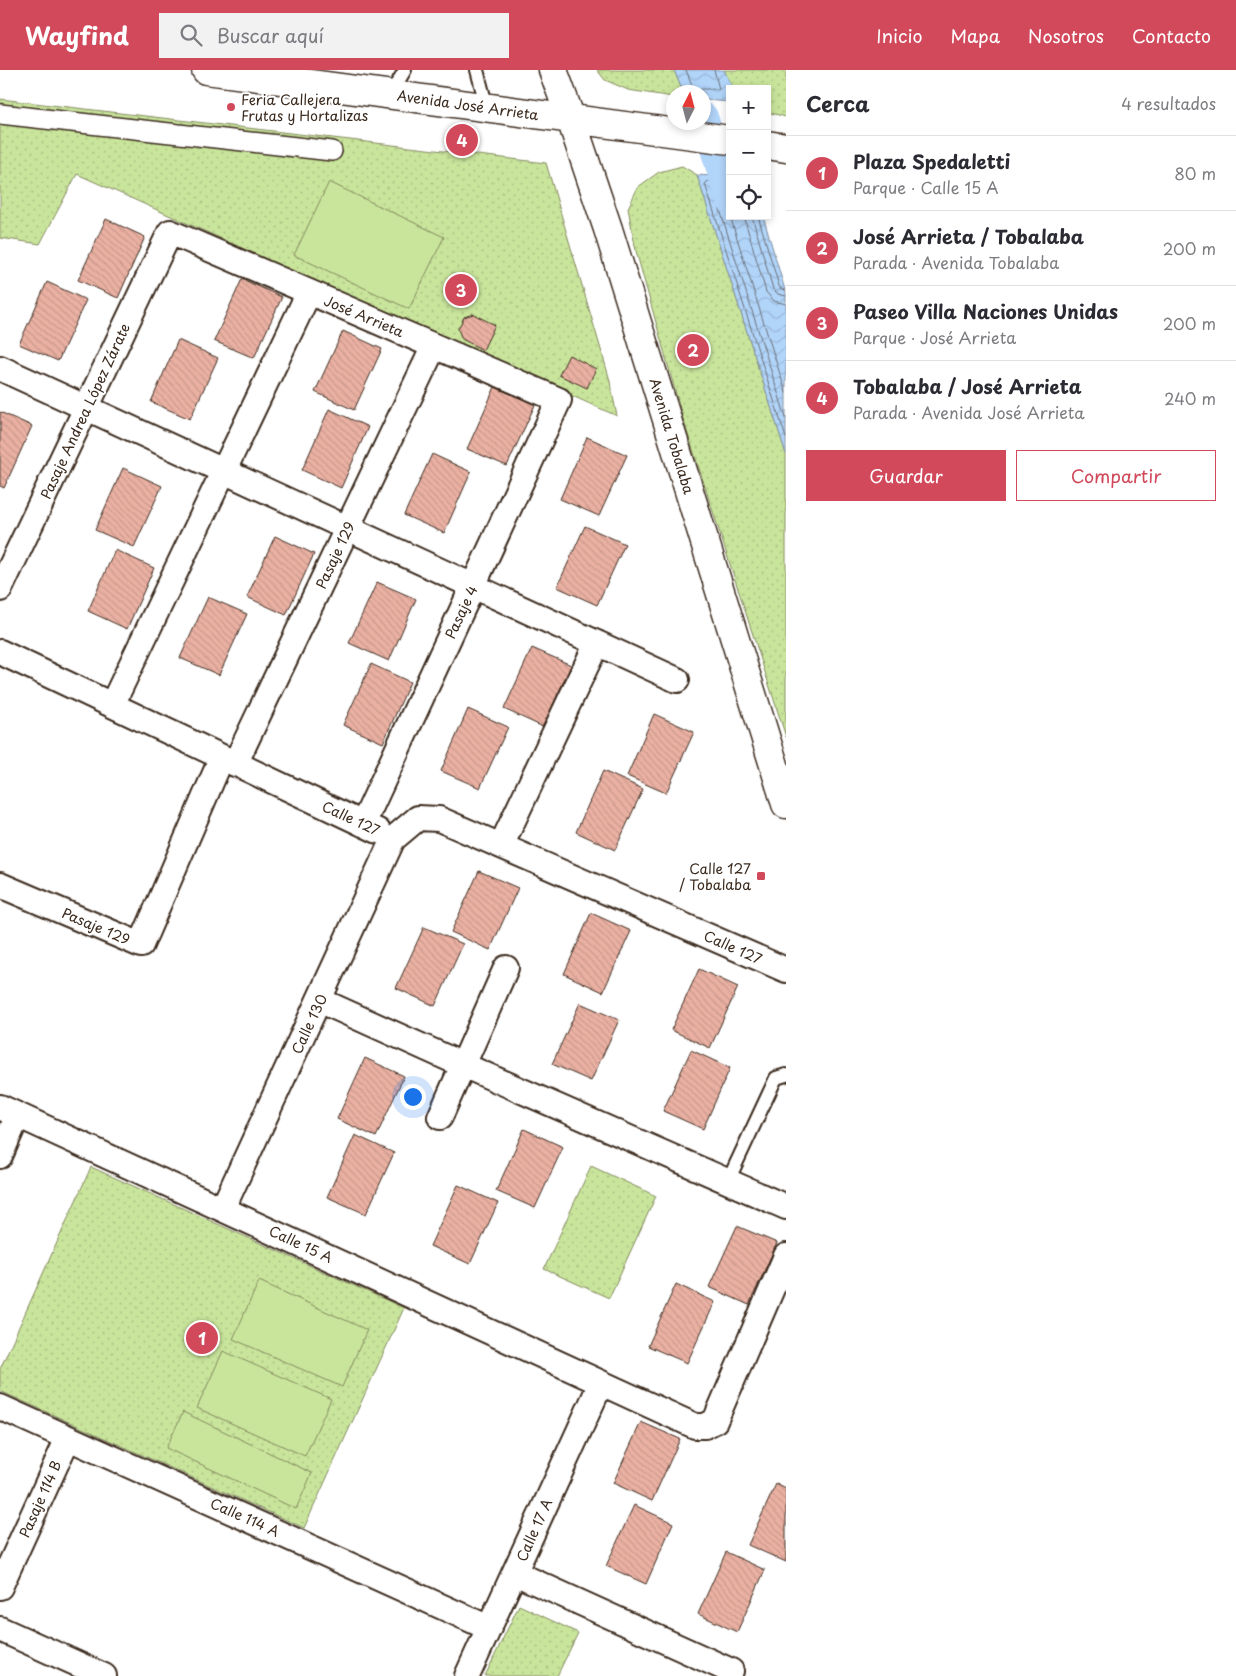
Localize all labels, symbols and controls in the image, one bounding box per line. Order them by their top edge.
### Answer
search box [159,13,509,58]
text: Wayfind [25,17,129,53]
icon: search [177,21,205,49]
text: Buscar aquí [217,21,324,49]
text: Inicio [876,22,923,49]
text: Mapa [951,22,1000,49]
text: Nosotros [1028,22,1104,49]
text: Contacto [1132,22,1211,49]
street label: Avenida José Arrieta [396,85,541,125]
north arrow [666,85,711,130]
map controls [726,85,771,220]
button: + [726,85,771,130]
text: Cerca [806,87,870,119]
place label: Feria Callejera Frutas y Hortalizas [241,89,368,126]
text: 4 resultados [1121,91,1216,115]
marker: Feria Callejera Frutas y Hortalizas [225,101,237,113]
pin: 4 [446,121,478,159]
button: − [726,130,771,175]
text: Plaza Spedaletti [853,147,1010,175]
text: 1 [818,161,826,185]
text: 80 m [1174,161,1216,185]
button: locate [726,175,771,220]
text: Parque · Calle 15 A [853,175,998,199]
text: José Arrieta / Tobalaba [853,222,1084,250]
text: 2 [816,236,828,260]
text: 200 m [1163,236,1216,260]
text: Parada · Avenida Tobalaba [853,250,1059,274]
pin: 3 [445,271,477,309]
street label: José Arrieta [321,290,408,343]
text: Paseo Villa Naciones Unidas [853,297,1118,325]
text: 3 [817,311,827,335]
text: 200 m [1163,311,1216,335]
street label: Pasaje Andrea López Zárate [35,320,135,502]
text: Parque · José Arrieta [853,325,1016,349]
pin: 2 [677,331,709,369]
text: Tobalaba / José Arrieta [853,372,1082,400]
street label: Avenida Tobalaba [644,375,700,497]
text: 4 [817,386,827,410]
text: 240 m [1164,386,1216,410]
text: Parada · Avenida José Arrieta [853,400,1085,424]
button: Guardar [806,450,1006,501]
button: Compartir [1016,450,1216,501]
street label: Pasaje 129 [310,518,360,592]
street label: Pasaje 4 [439,582,483,642]
street label: Calle 127 [319,795,384,841]
place label: Calle 127 / Tobalaba [679,858,751,895]
marker: Calle 127 / Tobalaba [755,870,767,882]
street label: Pasaje 129 [59,902,133,950]
street label: Calle 127 [700,925,766,969]
street label: Calle 130 [286,991,332,1057]
your location [400,1084,426,1110]
street label: Calle 15 A [266,1220,337,1268]
pin: 1 [186,1319,218,1357]
street label: Pasaje 114 B [14,1457,66,1541]
street label: Calle 114 A [207,1492,283,1542]
street label: Calle 17 A [511,1495,557,1565]

